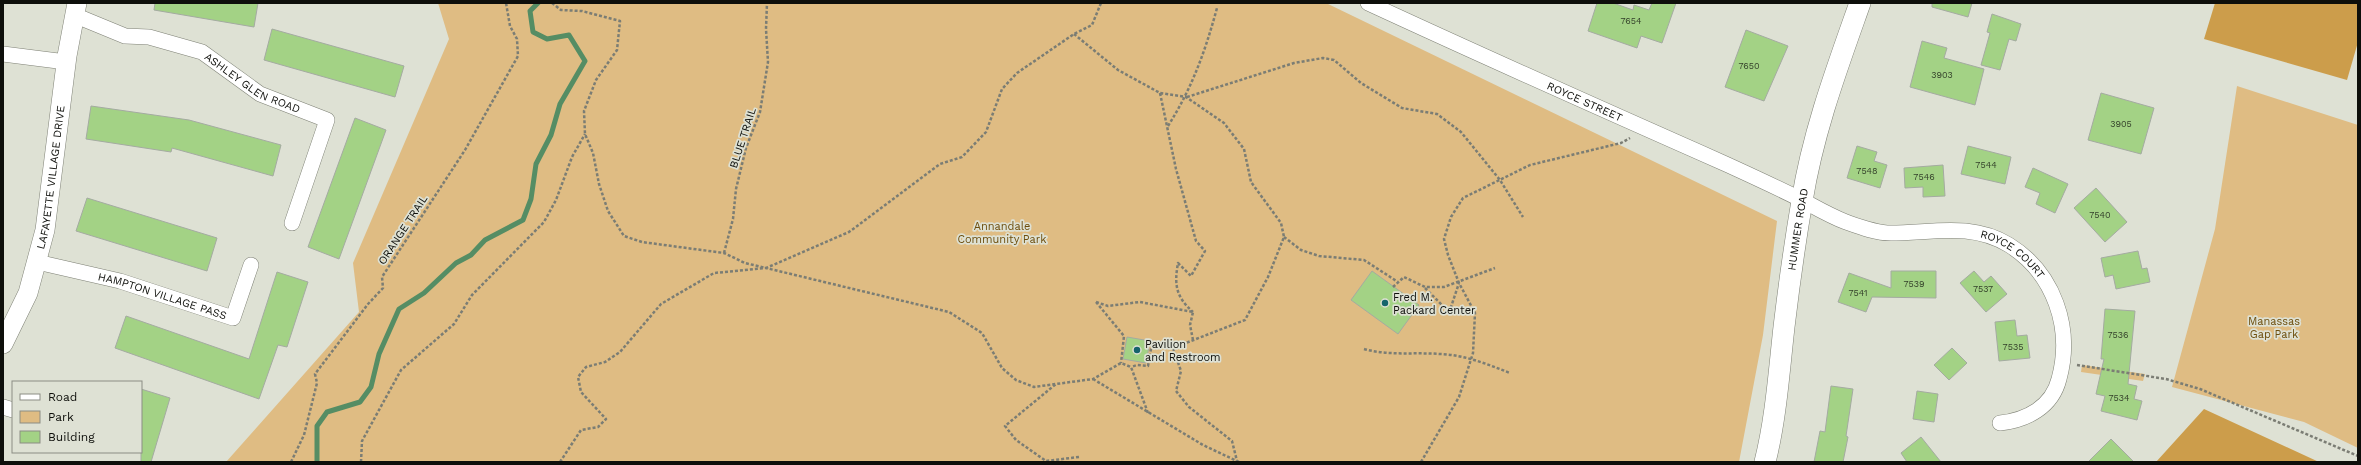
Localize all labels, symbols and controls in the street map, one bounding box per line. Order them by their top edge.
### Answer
house number: 7654 [1620,16,1642,26]
street label: ASHLEY GLEN ROAD [202,50,302,116]
house number: 7650 [1738,61,1760,71]
house number: 3903 [1931,70,1953,80]
street label: ROYCE STREET [1545,79,1625,124]
street label: LAFAYETTE VILLAGE DRIVE [34,105,67,251]
street label: BLUE TRAIL [727,106,759,170]
house number: 3905 [2110,119,2132,129]
house number: 7544 [1975,160,1997,170]
house number: 7548 [1856,166,1878,176]
house number: 7546 [1913,172,1935,182]
street label: HUMMER ROAD [1785,187,1811,271]
street label: ORANGE TRAIL [376,192,431,267]
house number: 7540 [2089,210,2111,220]
park label: Annandale Community Park [957,220,1047,246]
street label: ROYCE COURT [1979,227,2048,281]
street label: HAMPTON VILLAGE PASS [97,270,229,322]
house number: 7539 [1903,279,1925,289]
house number: 7537 [1973,284,1993,294]
house number: 7541 [1848,288,1868,298]
place label: Fred M. Packard Center [1393,291,1476,317]
marker: Fred M. Packard Center [1380,298,1390,308]
park label: Manassas Gap Park [2248,315,2300,341]
house number: 7536 [2107,330,2129,340]
place label: Pavilion and Restroom [1145,338,1221,364]
house number: 7535 [2003,342,2023,352]
marker: Pavilion and Restroom [1132,345,1142,355]
legend [12,381,142,453]
text: Road [48,390,77,404]
house number: 7534 [2108,393,2130,403]
text: Park [48,410,74,424]
text: Building [48,430,95,444]

